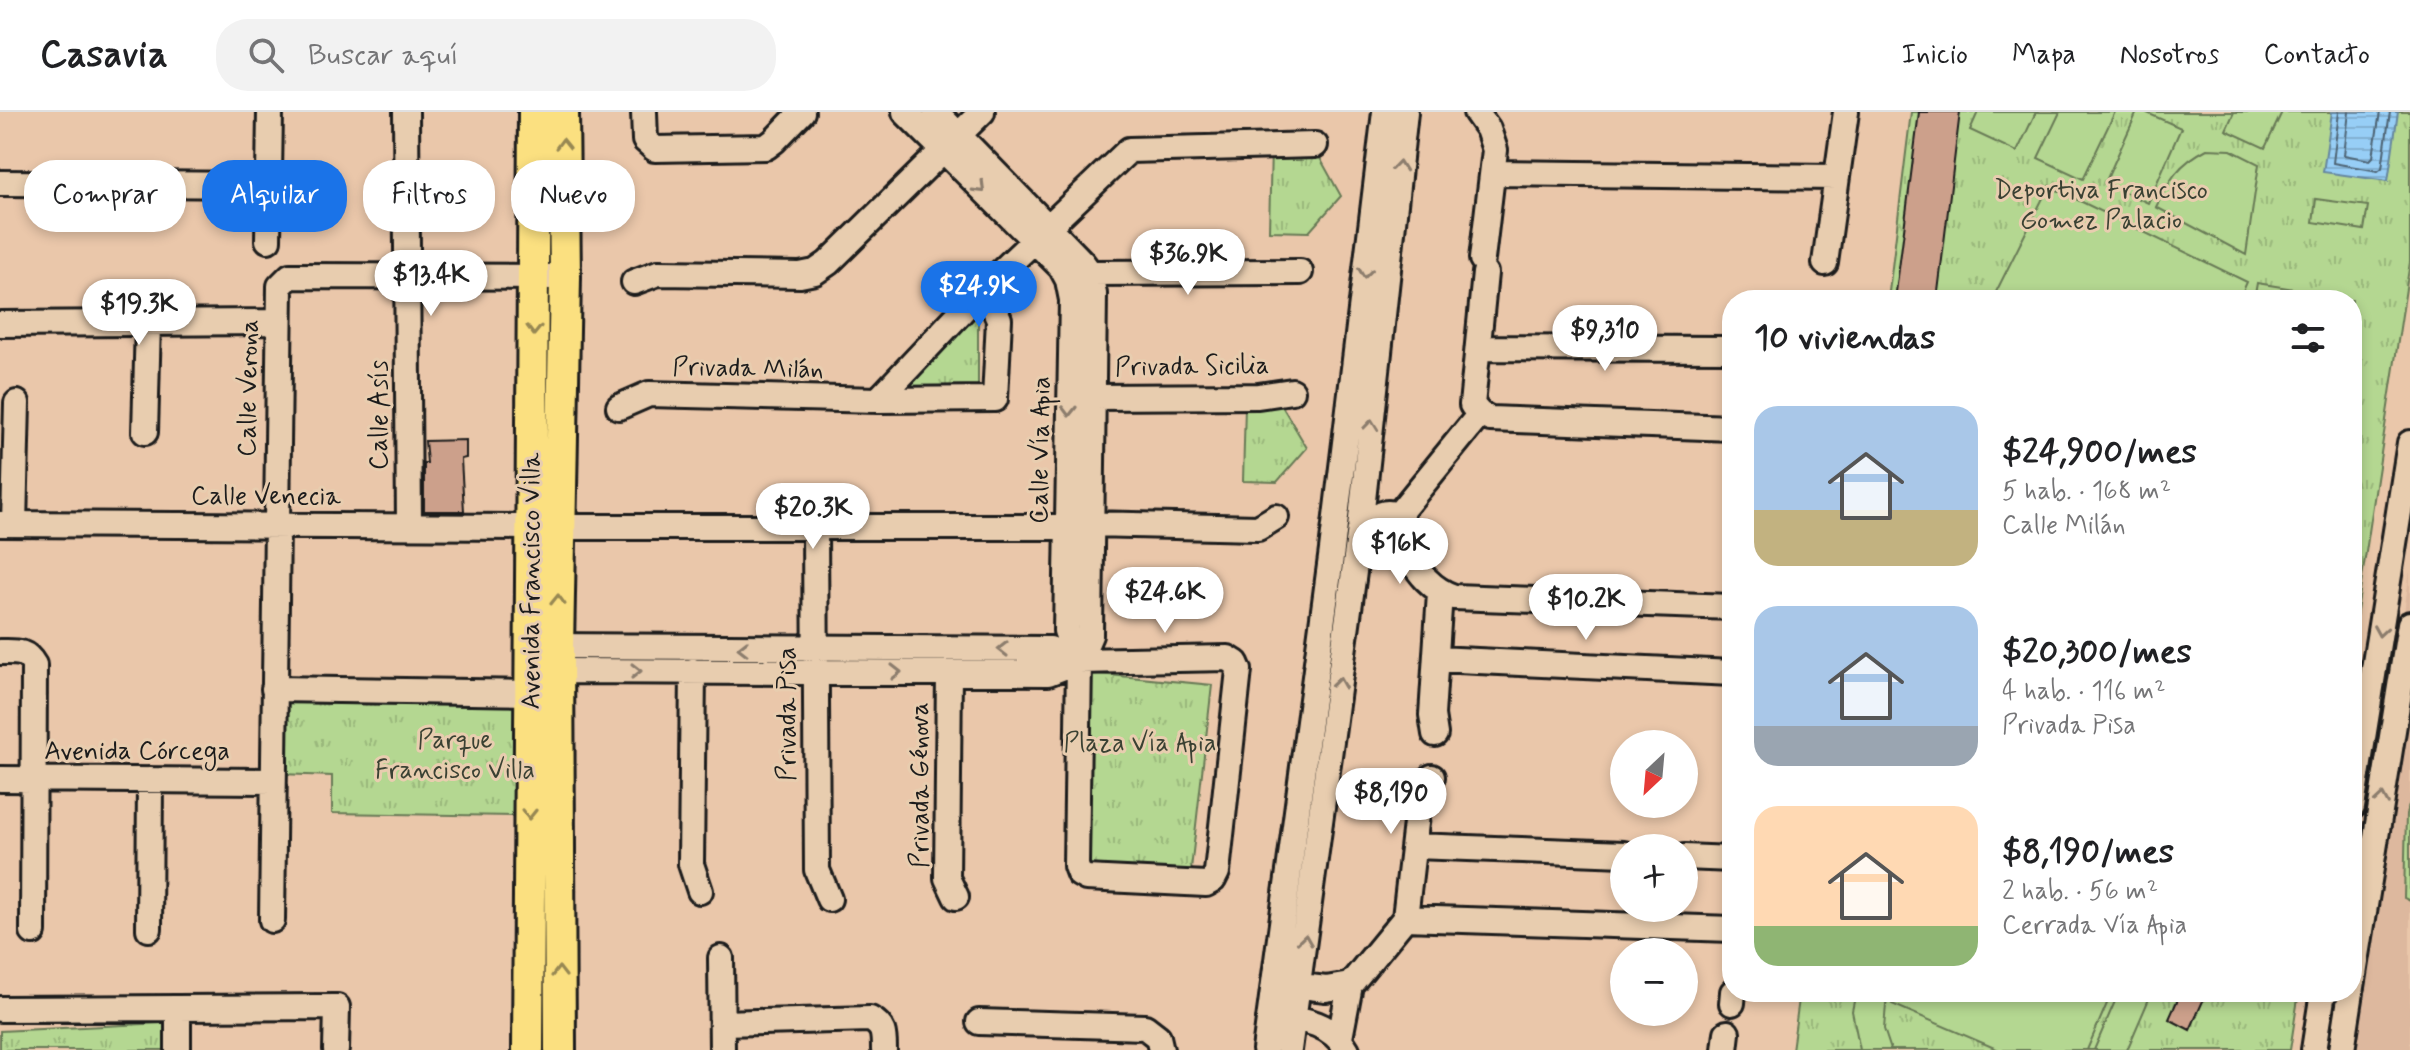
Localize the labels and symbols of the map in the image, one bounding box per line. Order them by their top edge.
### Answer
one-way arrow [554,137,572,150]
one-way arrow [1390,159,1407,173]
park label: Deportiva Francisco Gomez Palacio [1994,174,2208,238]
one-way arrow [970,179,985,193]
pin: $36.9K [1123,229,1253,297]
pin: $13.4K [366,250,496,318]
pin: $24.9K [914,261,1044,329]
one-way arrow [1357,267,1374,280]
pin: $19.3K [74,279,204,347]
pin: $9,310 [1540,305,1670,373]
street label: Calle Verona [231,319,267,457]
one-way arrow [525,324,543,337]
street label: Privada Sicilia [1115,349,1269,385]
street label: Privada Milán [672,351,824,387]
street label: Calle Asís [363,360,397,470]
street label: Calle Vía Apia [1023,376,1062,524]
one-way arrow [1061,405,1078,418]
one-way arrow [1362,418,1379,431]
street label: Avenida Francisco Villa [515,452,549,709]
street label: Calle Venecia [191,480,341,514]
pin: $20.3K [748,483,878,551]
pin: $16K [1353,518,1447,586]
pin: $24.6K [1100,567,1230,635]
pin: $10.2K [1521,574,1651,642]
one-way arrow [550,593,567,606]
one-way arrow [2372,624,2389,638]
one-way arrow [736,639,749,656]
one-way arrow [996,640,1009,658]
street label: Privada Pisa [771,647,805,781]
one-way arrow [630,662,643,680]
one-way arrow [890,663,903,681]
one-way arrow [1330,676,1347,690]
street label: Privada Génova [904,702,938,868]
park label: Parque Francisco Villa [375,724,535,788]
park label: Plaza Vía Apia [1063,727,1217,764]
north arrow [1610,730,1698,818]
street label: Avenida Córcega [44,735,230,771]
pin: $8,190 [1326,768,1456,836]
one-way arrow [2373,793,2390,806]
one-way arrow [521,808,538,821]
one-way arrow [1296,934,1313,947]
one-way arrow [551,965,568,978]

